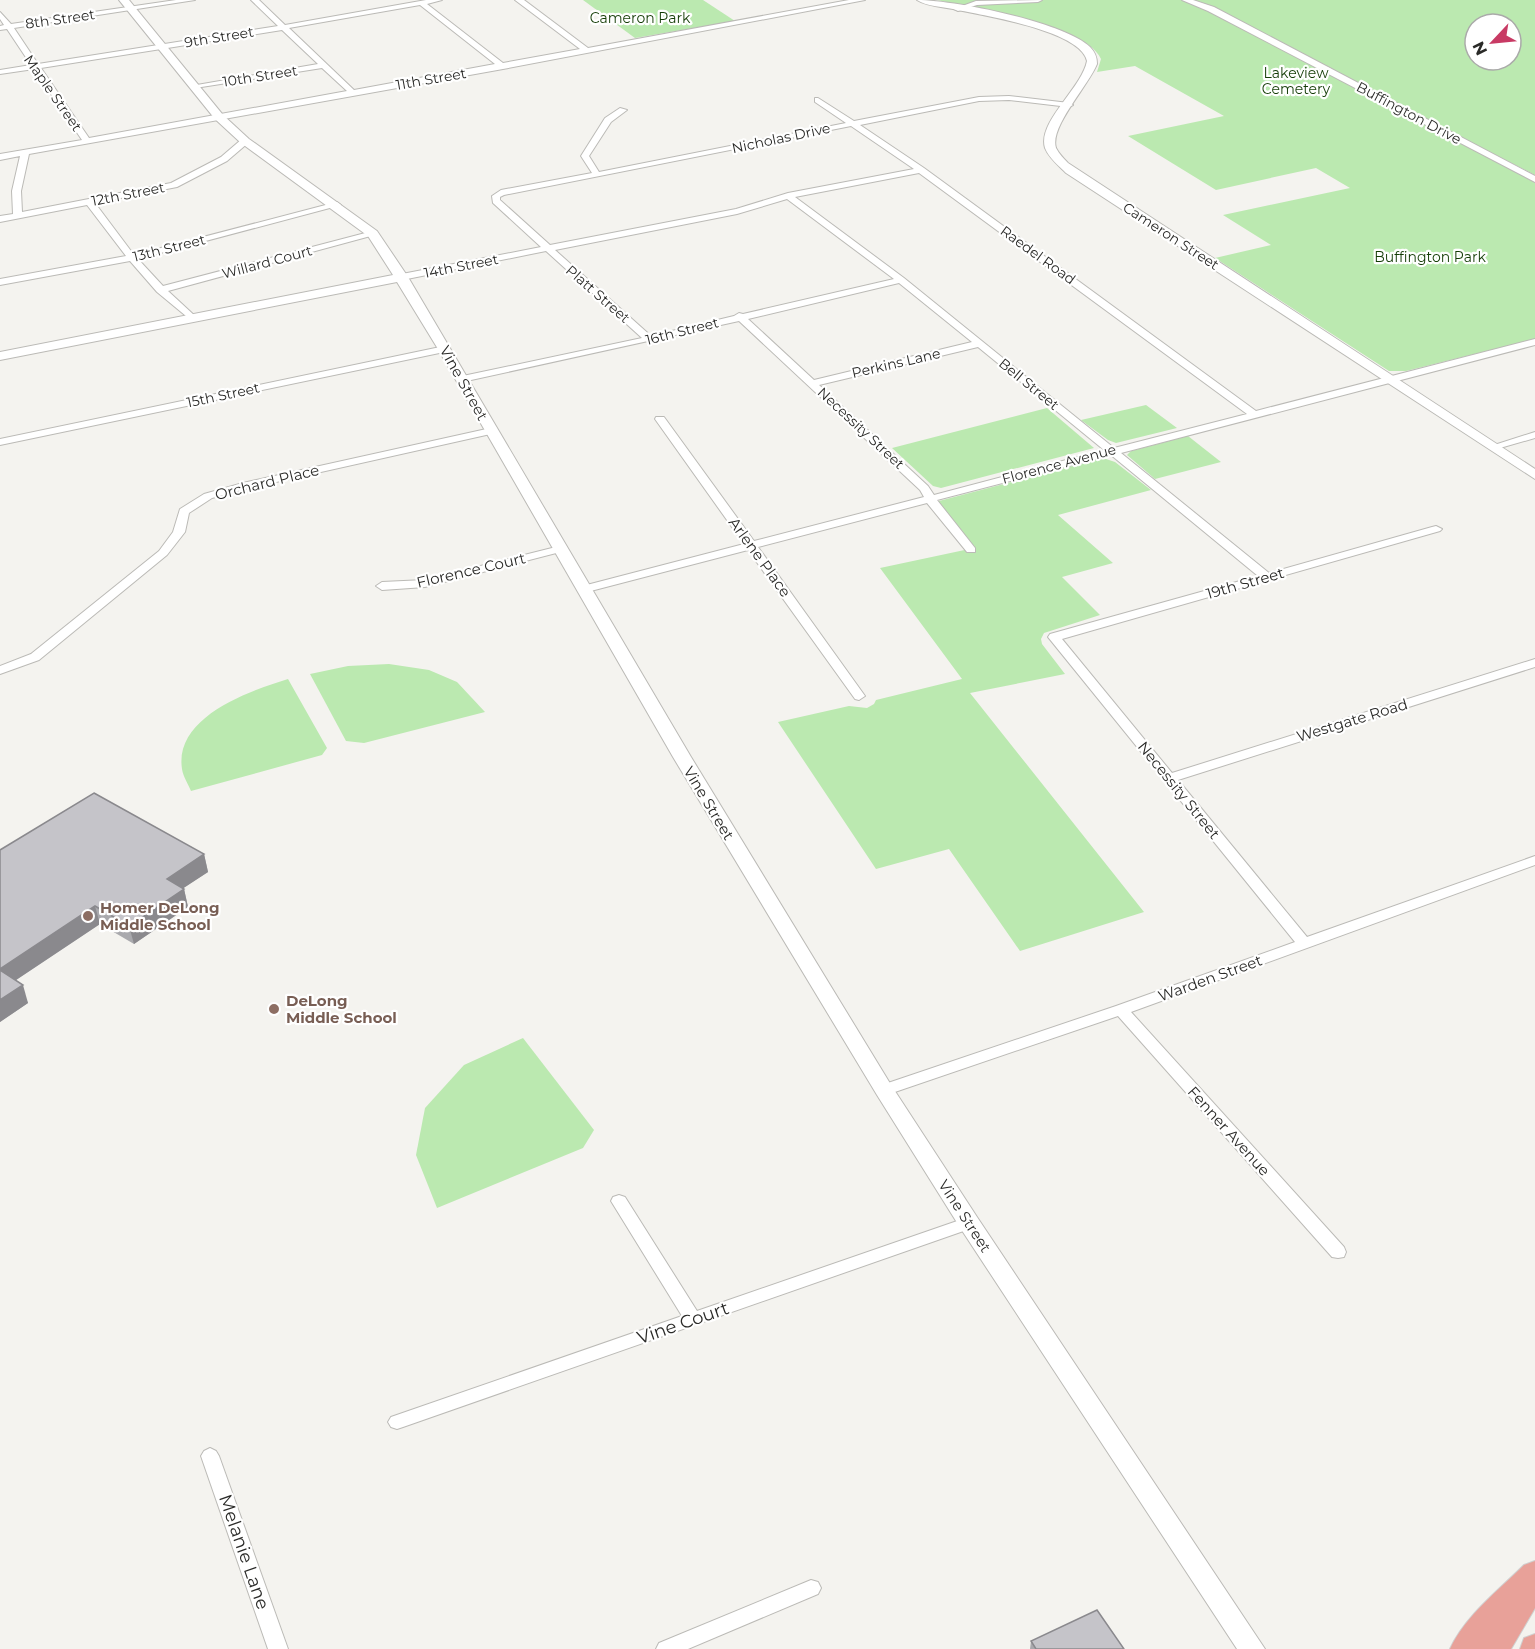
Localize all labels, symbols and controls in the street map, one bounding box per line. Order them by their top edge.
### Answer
street label: 8th Street [24,5,96,33]
park label: Cameron Park [590,9,691,27]
north arrow [1463,12,1523,72]
street label: 9th Street [183,23,255,51]
text: N [1469,38,1491,58]
street label: Maple Street [20,51,86,135]
street label: 10th Street [221,61,299,91]
street label: 11th Street [394,64,468,94]
park label: Lakeview Cemetery [1262,64,1331,98]
street label: Buffington Drive [1353,78,1465,148]
street label: Nicholas Drive [730,119,832,157]
street label: 12th Street [90,178,166,210]
street label: Cameron Street [1120,198,1223,274]
street label: Raedel Road [997,222,1079,288]
street label: 13th Street [131,230,207,266]
street label: Willard Court [220,241,314,283]
park label: Buffington Park [1374,248,1486,266]
street label: 14th Street [422,250,500,282]
street label: Platt Street [562,261,634,327]
street label: 16th Street [644,313,721,349]
street label: Vine Street [436,342,492,424]
street label: Perkins Lane [850,344,942,382]
street label: Bell Street [995,354,1063,414]
street label: 15th Street [185,378,261,412]
street label: Necessity Street [814,383,908,473]
street label: Florence Avenue [1000,440,1118,488]
street label: Orchard Place [213,460,321,504]
street label: Arlene Place [725,513,795,601]
street label: Florence Court [415,548,527,592]
street label: 19th Street [1204,563,1286,603]
street label: Westgate Road [1294,694,1410,746]
street label: Necessity Street [1134,737,1224,843]
street label: Vine Street [680,763,738,843]
place label: Homer DeLong Middle School [100,898,220,934]
marker: Homer DeLong Middle School [81,909,95,923]
street label: Warden Street [1155,950,1265,1006]
place label: DeLong Middle School [286,991,397,1027]
marker: DeLong Middle School [267,1002,281,1016]
street label: Fenner Avenue [1184,1082,1274,1180]
street label: Vine Street [935,1176,995,1256]
street label: Vine Court [634,1297,732,1349]
street label: Melanie Lane [214,1492,274,1613]

